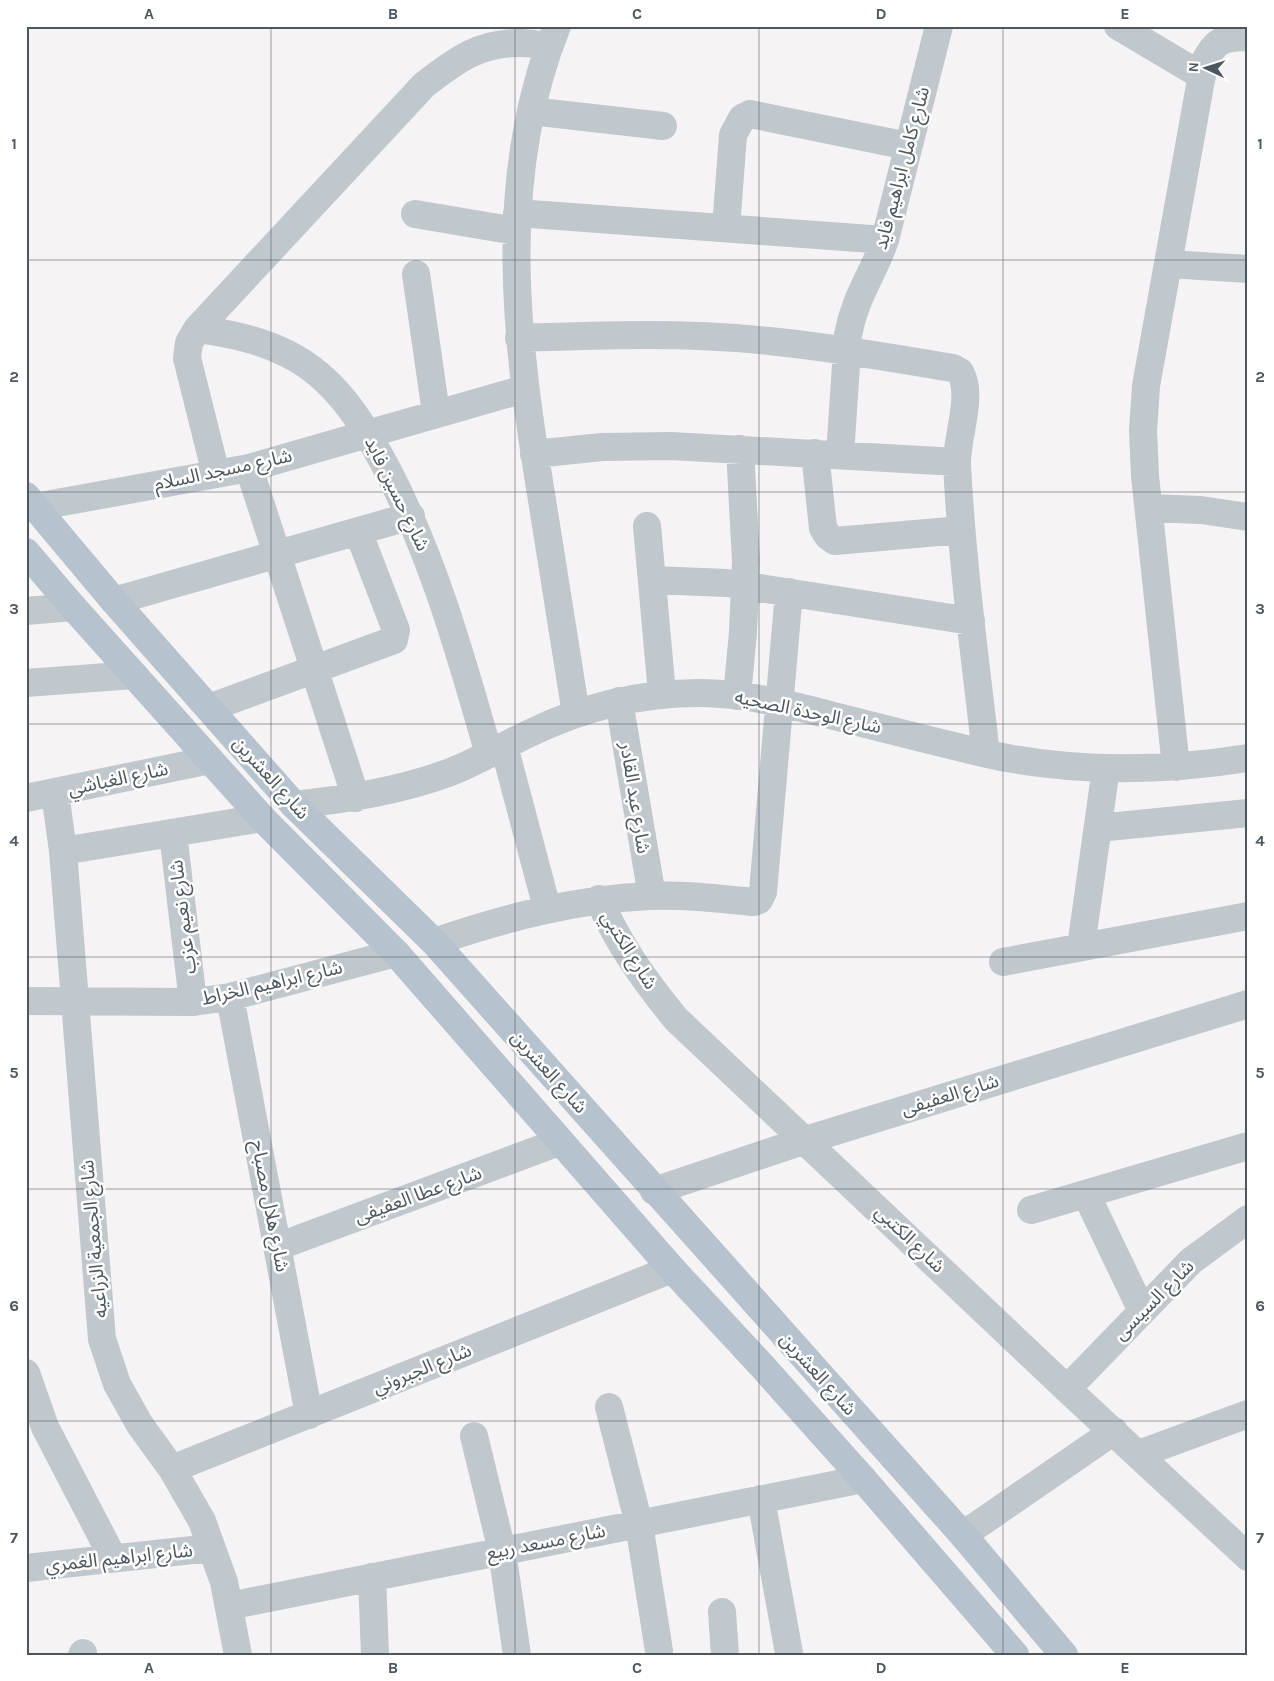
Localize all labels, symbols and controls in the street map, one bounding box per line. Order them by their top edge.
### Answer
text: A [144,4,154,23]
text: B [388,4,398,23]
text: C [632,4,642,23]
text: D [876,4,887,23]
text: E [1120,4,1130,23]
north arrow [1182,42,1232,92]
text: N [1185,62,1202,73]
street label: شارع كامل ابراهيم فايد [870,84,937,253]
text: 1 [11,134,17,153]
text: 1 [1257,134,1263,153]
text: 2 [9,367,19,386]
text: 2 [1255,367,1265,386]
street label: شارع حسين فايد [358,433,434,556]
street label: شارع مسجد السلام [152,445,295,498]
text: 3 [9,599,19,618]
text: 3 [1255,599,1265,618]
street label: شارع الوحدة الصحيه [732,686,883,740]
street label: شارع العشرين [227,732,314,825]
street label: شارع عبد القادر [613,740,655,856]
street label: شارع الغباشي [66,758,171,804]
text: 4 [9,831,19,850]
text: 4 [1255,831,1265,850]
street label: شارع نعيم عزب [165,858,204,975]
street label: شارع الكتبي [593,907,662,995]
street label: شارع ابراهيم الخراط [199,956,345,1013]
street label: شارع العشرين [505,1026,592,1119]
text: 5 [9,1063,19,1082]
text: 5 [1255,1063,1265,1082]
street label: شارع العفيفى [899,1070,1002,1122]
street label: شارع هلال مصباح [244,1138,294,1274]
street label: شارع الجمعية الزراعيه [76,1159,114,1319]
street label: شارع عطا العفيفى [351,1162,485,1230]
street label: شارع الكتبي [868,1200,949,1280]
street label: شارع السيسى [1109,1255,1200,1346]
text: 6 [9,1296,19,1315]
text: 6 [1255,1296,1265,1315]
street label: شارع العشرين [774,1328,861,1421]
street label: شارع الجبروني [369,1339,476,1402]
street label: شارع مسعد ربيع [485,1520,608,1567]
text: 7 [10,1528,18,1547]
text: 7 [1256,1528,1264,1547]
street label: شارع ابراهيم الغمري [44,1539,194,1580]
text: A [144,1658,154,1677]
text: B [388,1658,398,1677]
text: C [632,1658,642,1677]
text: D [876,1658,887,1677]
text: E [1120,1658,1130,1677]

